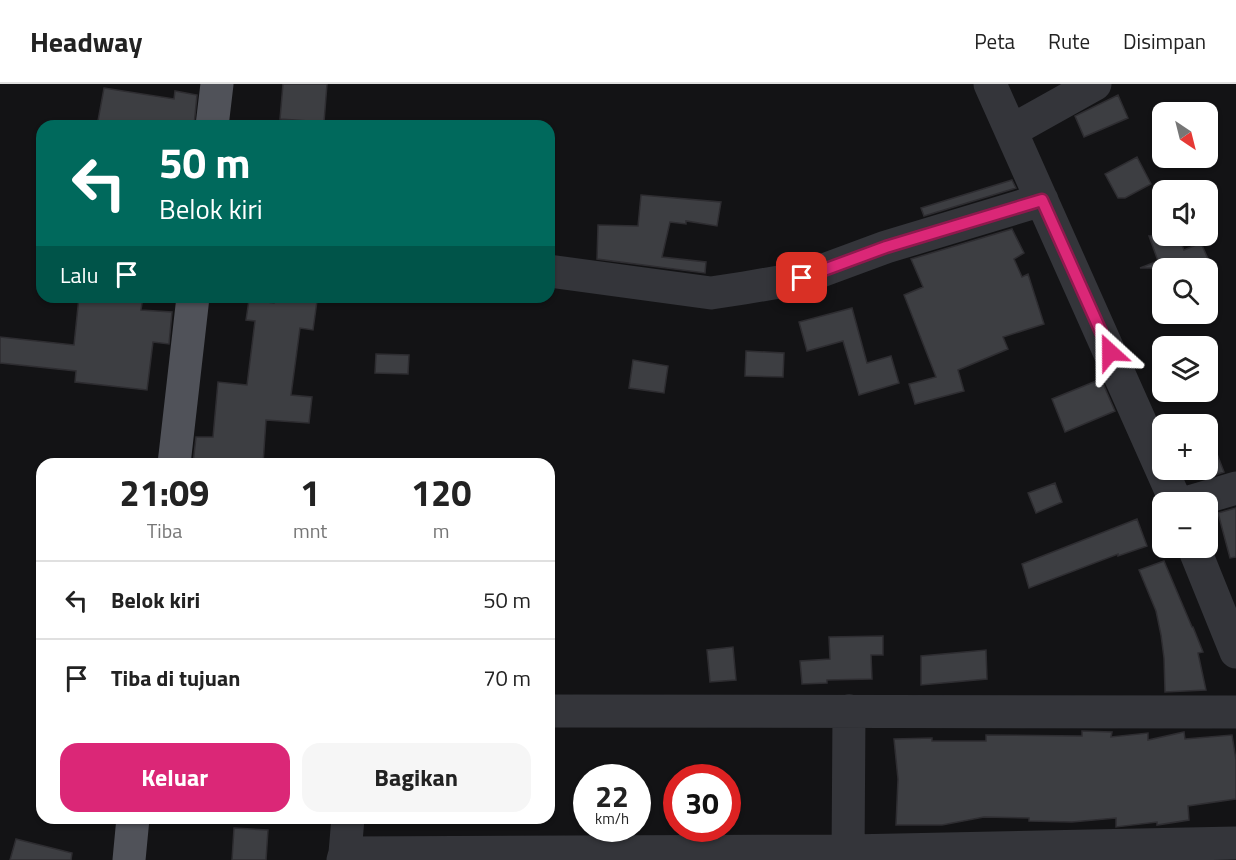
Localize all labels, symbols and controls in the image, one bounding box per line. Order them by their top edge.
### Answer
text: Headway [30,20,142,63]
text: Peta [974,25,1015,57]
text: Rute [1048,25,1090,57]
text: Disimpan [1123,25,1206,57]
north arrow [1152,102,1218,168]
map controls [1152,102,1218,558]
text: 50 m [159,130,251,194]
icon: left [60,144,138,222]
button: sound [1152,180,1218,246]
text: Belok kiri [159,188,263,229]
pin [776,252,827,303]
text: Lalu [60,258,98,292]
icon: arrive [110,258,143,291]
button: search [1152,258,1218,324]
icon: arrive [785,261,818,294]
position arrow [1078,320,1142,384]
button: layers [1152,336,1218,402]
button: + [1152,414,1218,480]
text: 21:09 [120,465,209,520]
text: 1 [300,465,320,520]
text: 120 [411,465,471,520]
button: − [1152,492,1218,558]
text: Tiba [147,515,182,546]
text: mnt [293,515,327,546]
text: m [433,515,450,546]
text: Belok kiri [111,583,200,617]
text: 50 m [483,583,531,617]
icon: left [60,584,93,617]
text: Tiba di tujuan [111,661,240,695]
text: 70 m [483,661,531,695]
icon: arrive [60,662,93,695]
button: Keluar [60,743,290,812]
button: Bagikan [302,743,531,812]
speed limit sign: 30 [663,764,741,842]
text: 22 [595,773,629,819]
text: km/h [595,807,629,830]

